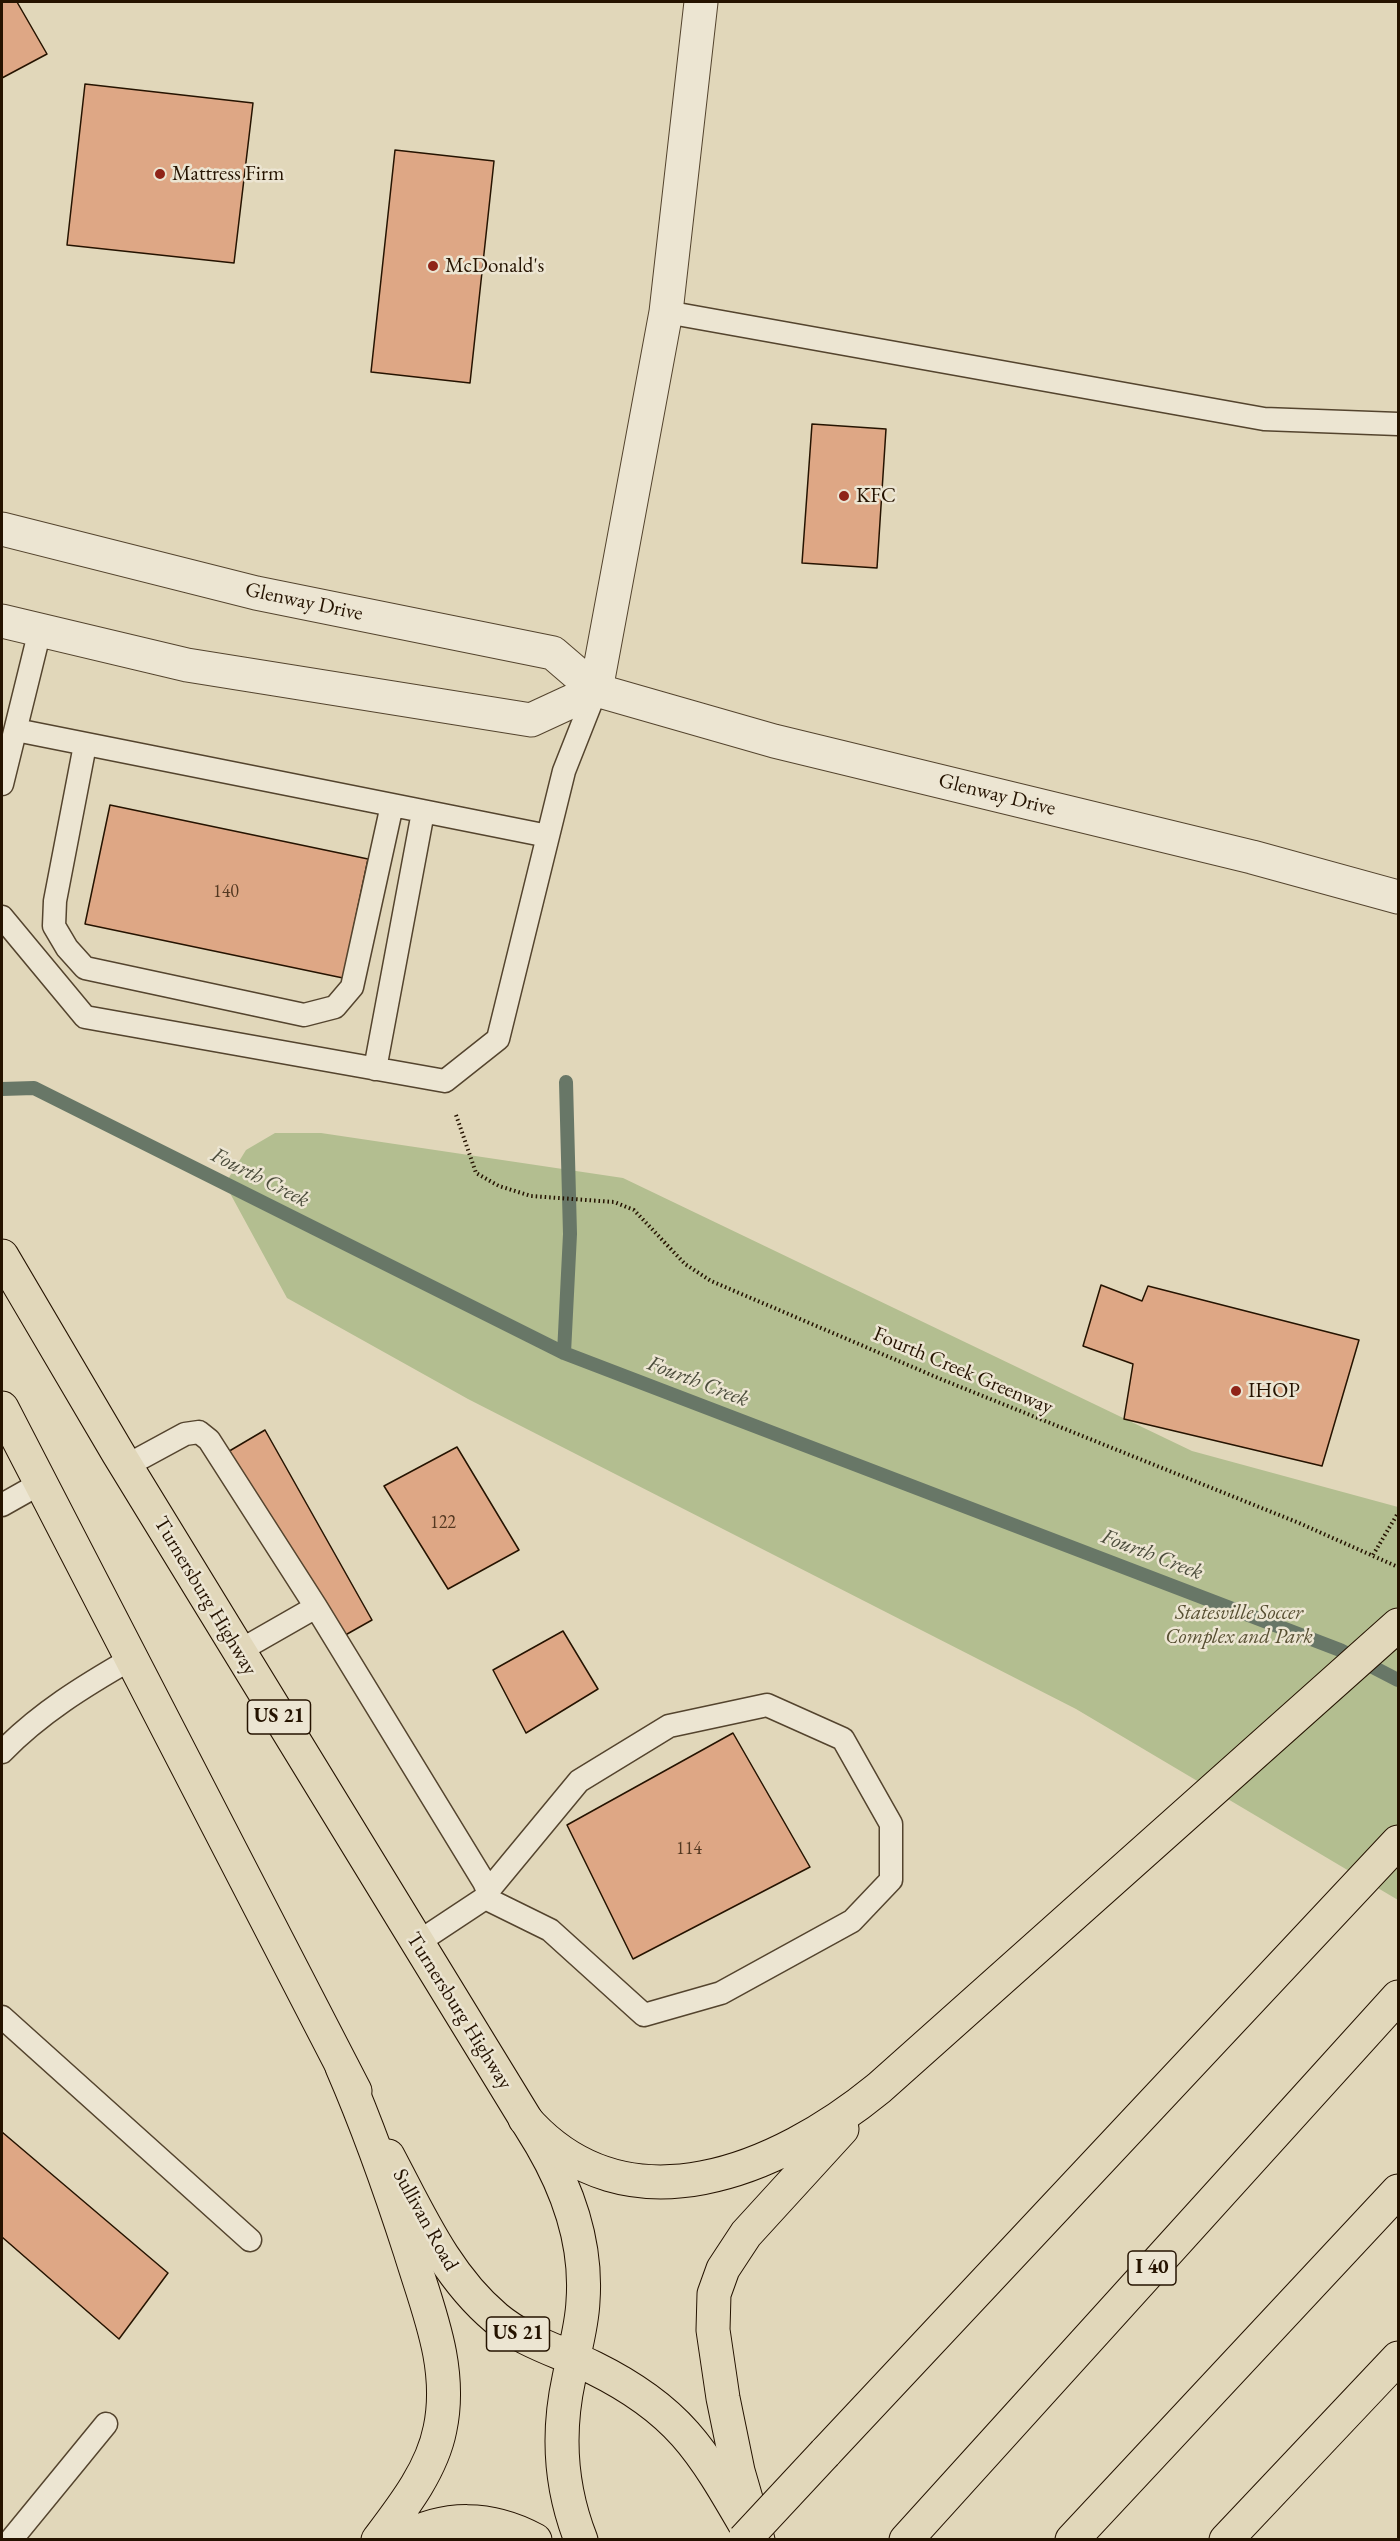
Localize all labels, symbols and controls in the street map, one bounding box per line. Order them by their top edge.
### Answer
place label: Mattress Firm [172,161,284,187]
marker: Mattress Firm [153,167,167,181]
place label: McDonald's [445,253,544,279]
marker: McDonald's [426,259,440,273]
place label: KFC [856,483,896,509]
marker: KFC [837,489,851,503]
street label: Glenway Drive [243,577,365,627]
street label: Glenway Drive [936,768,1058,822]
house number: 140 [213,881,239,903]
water label: Fourth Creek [207,1142,313,1214]
street label: Fourth Creek Greenway [869,1322,1057,1420]
water label: Fourth Creek [644,1351,752,1413]
place label: IHOP [1248,1378,1300,1404]
marker: IHOP [1229,1384,1243,1398]
street label: Turnersburg Highway [148,1512,262,1680]
house number: 122 [430,1512,456,1534]
water label: Fourth Creek [1098,1524,1206,1586]
park label: Statesville Soccer Complex and Park [1165,1600,1313,1650]
road number: US 21 [248,1700,310,1734]
house number: 114 [676,1838,702,1860]
street label: Turnersburg Highway [400,1928,518,2094]
street label: Sullivan Road [387,2165,463,2275]
road number: I 40 [1128,2251,1176,2285]
road number: US 21 [486,2317,550,2351]

